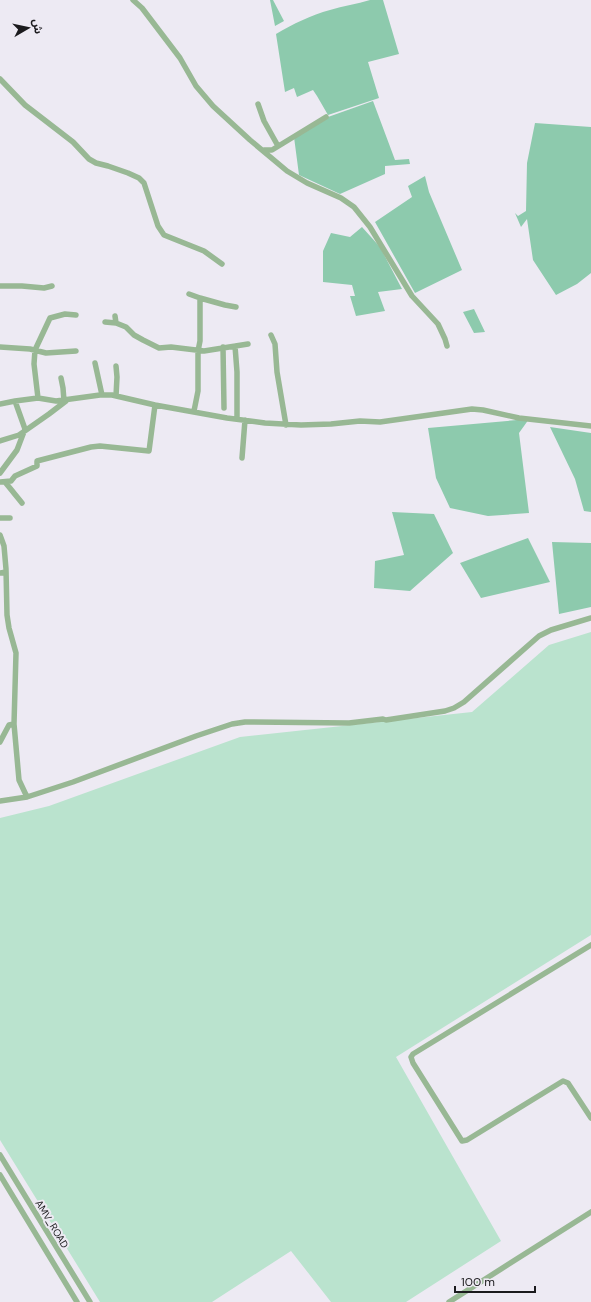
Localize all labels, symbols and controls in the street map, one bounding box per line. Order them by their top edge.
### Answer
north arrow [8,8,48,48]
text: ش [30,18,46,35]
street label: AMV_ROAD [33,1197,72,1251]
scale bar [455,1268,535,1294]
text: 100 m [461,1274,495,1290]

